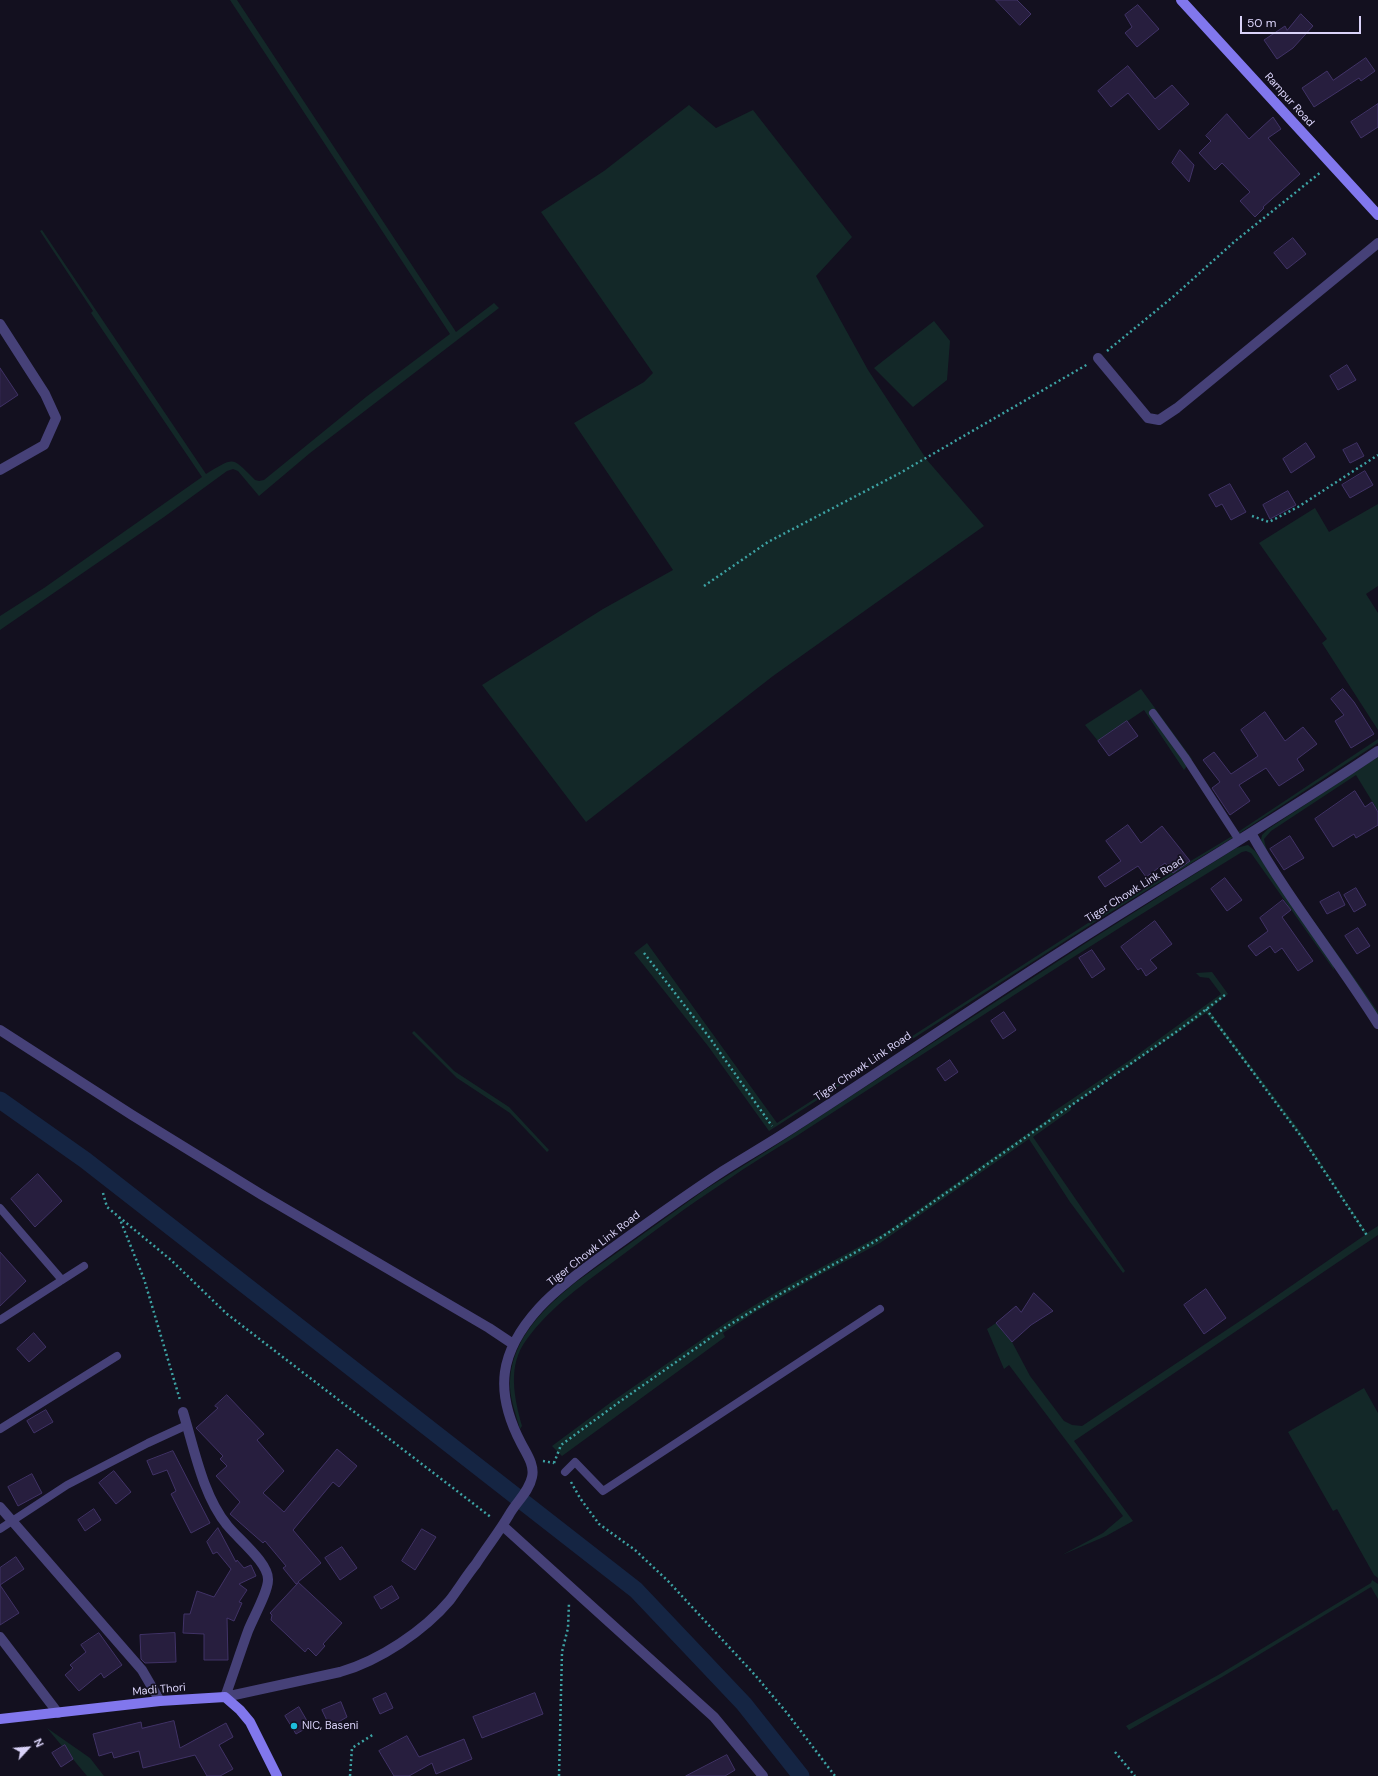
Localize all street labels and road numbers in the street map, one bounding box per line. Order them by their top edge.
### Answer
street label: Rampur Road [1261,70,1317,130]
street label: Tiger Chowk Link Road [1083,854,1187,926]
street label: Tiger Chowk Link Road [812,1030,914,1104]
street label: Tiger Chowk Link Road [545,1209,643,1289]
street label: Madi Thori [132,1681,186,1699]

